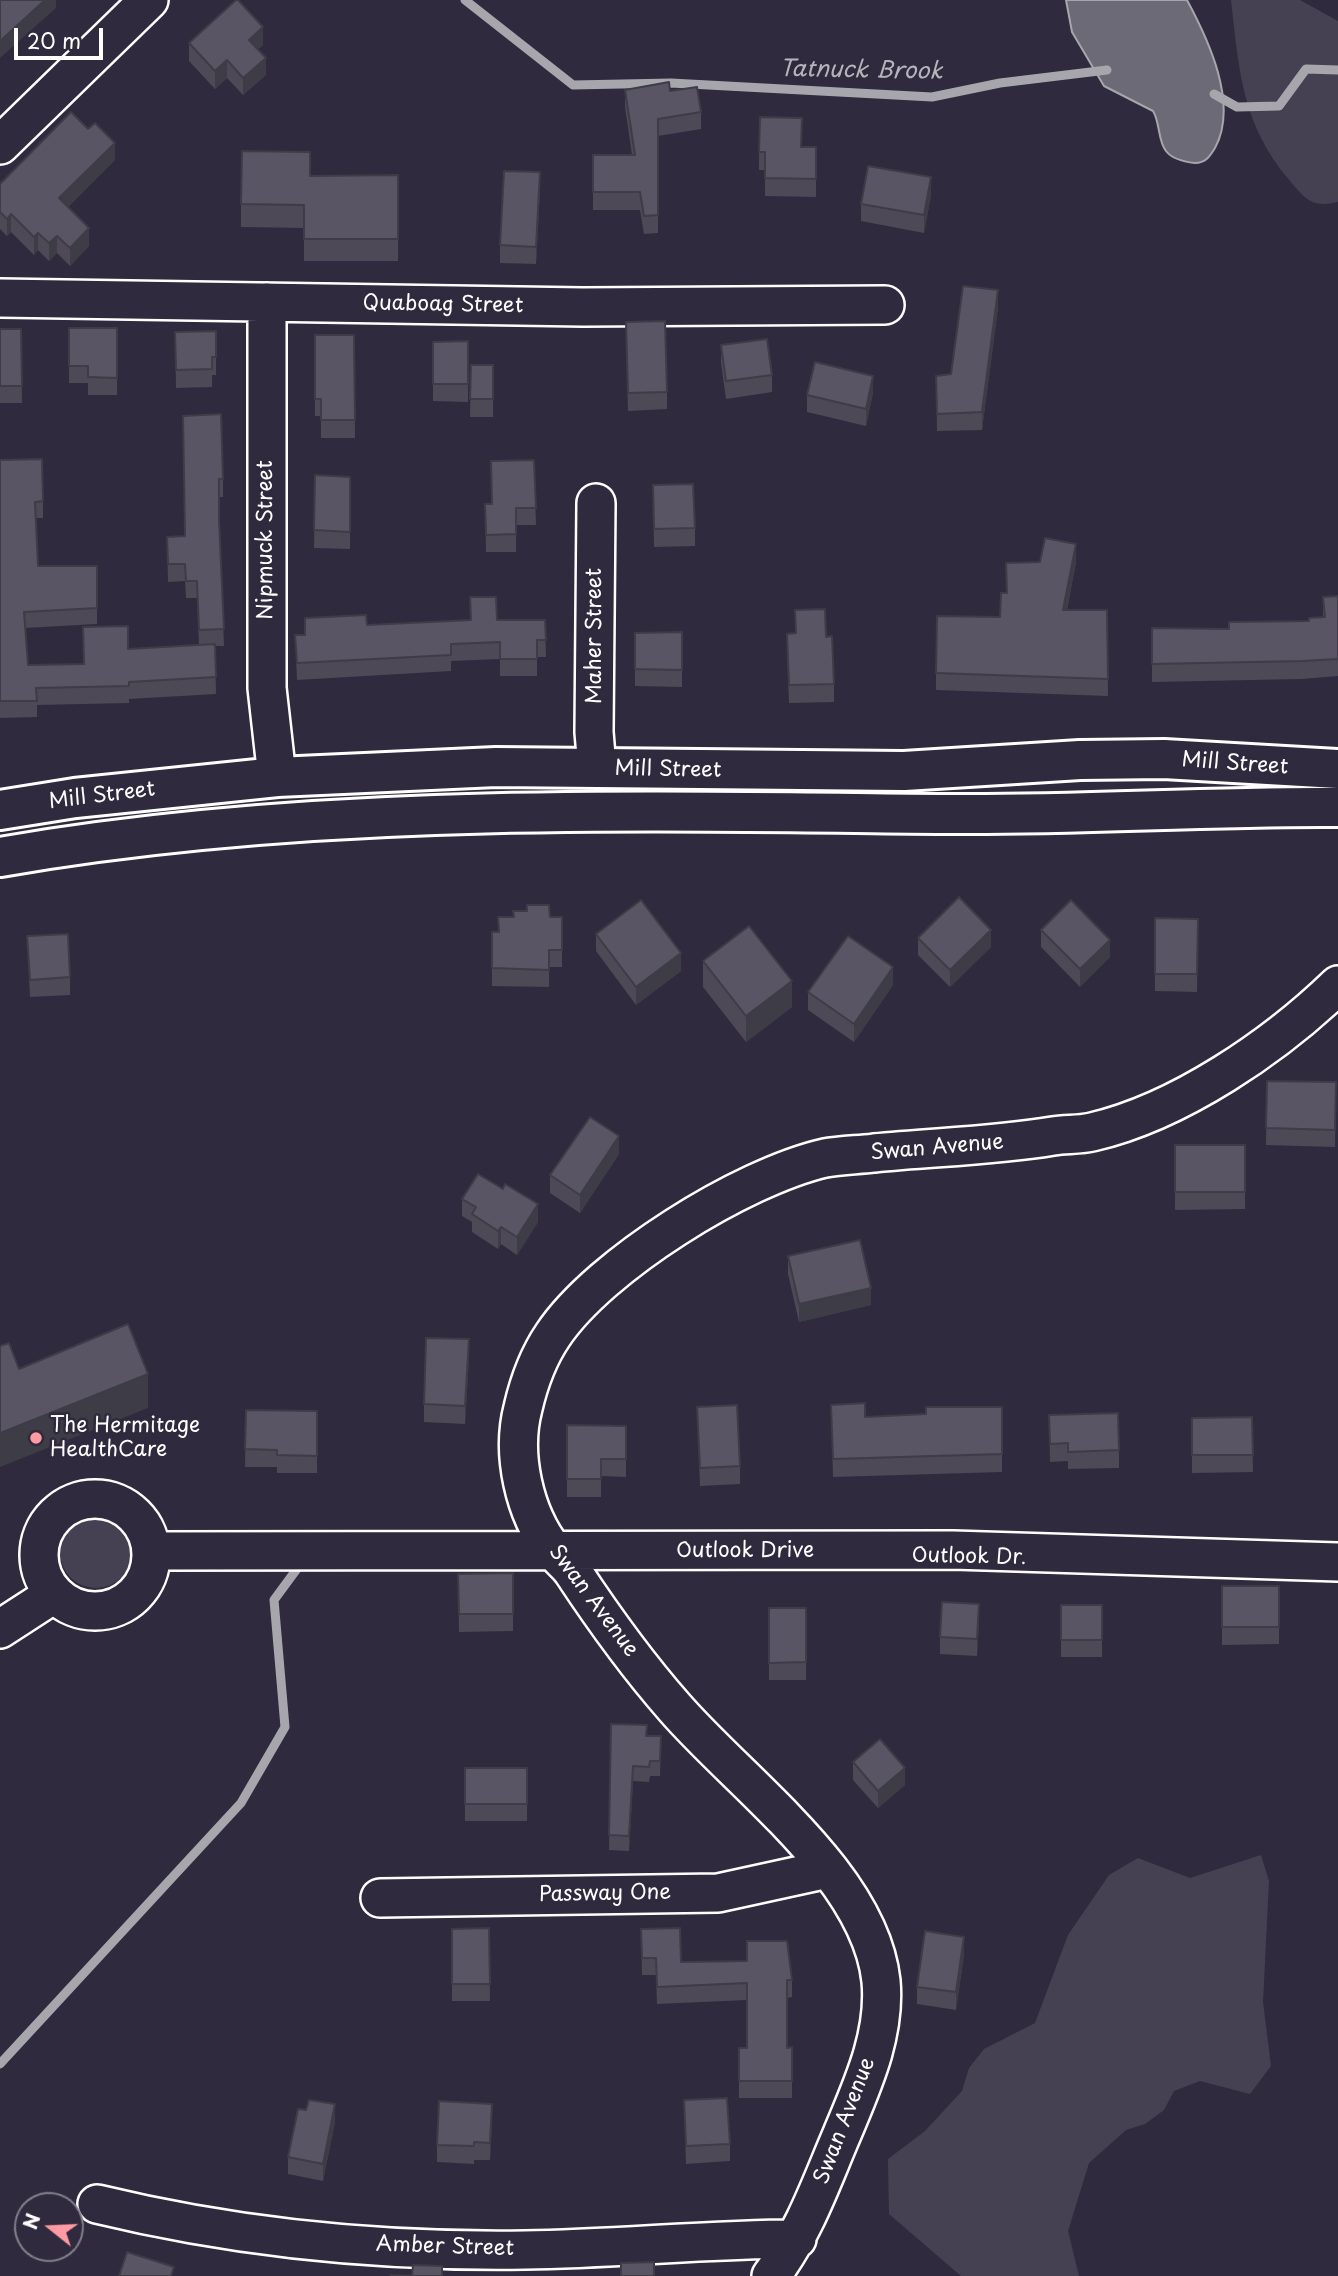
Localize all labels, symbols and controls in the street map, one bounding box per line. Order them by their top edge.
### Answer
scale bar [18,14,107,58]
text: 20 m [27,24,81,56]
water label: Tatnuck Brook [779,56,943,86]
street label: Quaboag Street [362,291,524,319]
street label: Nipmuck Street [253,460,279,620]
street label: Maher Street [582,568,608,704]
street label: Mill Street [1181,748,1289,780]
street label: Mill Street [614,756,722,784]
street label: Mill Street [47,777,157,815]
street label: Swan Avenue [869,1130,1005,1166]
place label: The Hermitage HealthCare [50,1413,200,1463]
marker: The Hermitage HealthCare [28,1430,44,1446]
street label: Outlook Drive [676,1538,814,1564]
street label: Swan Avenue [543,1540,643,1662]
street label: Outlook Dr. [911,1543,1027,1571]
street label: Passway One [539,1880,671,1908]
street label: Swan Avenue [809,2054,881,2188]
north arrow [14,2192,84,2262]
text: N [15,2210,47,2233]
street label: Amber Street [376,2232,514,2262]

